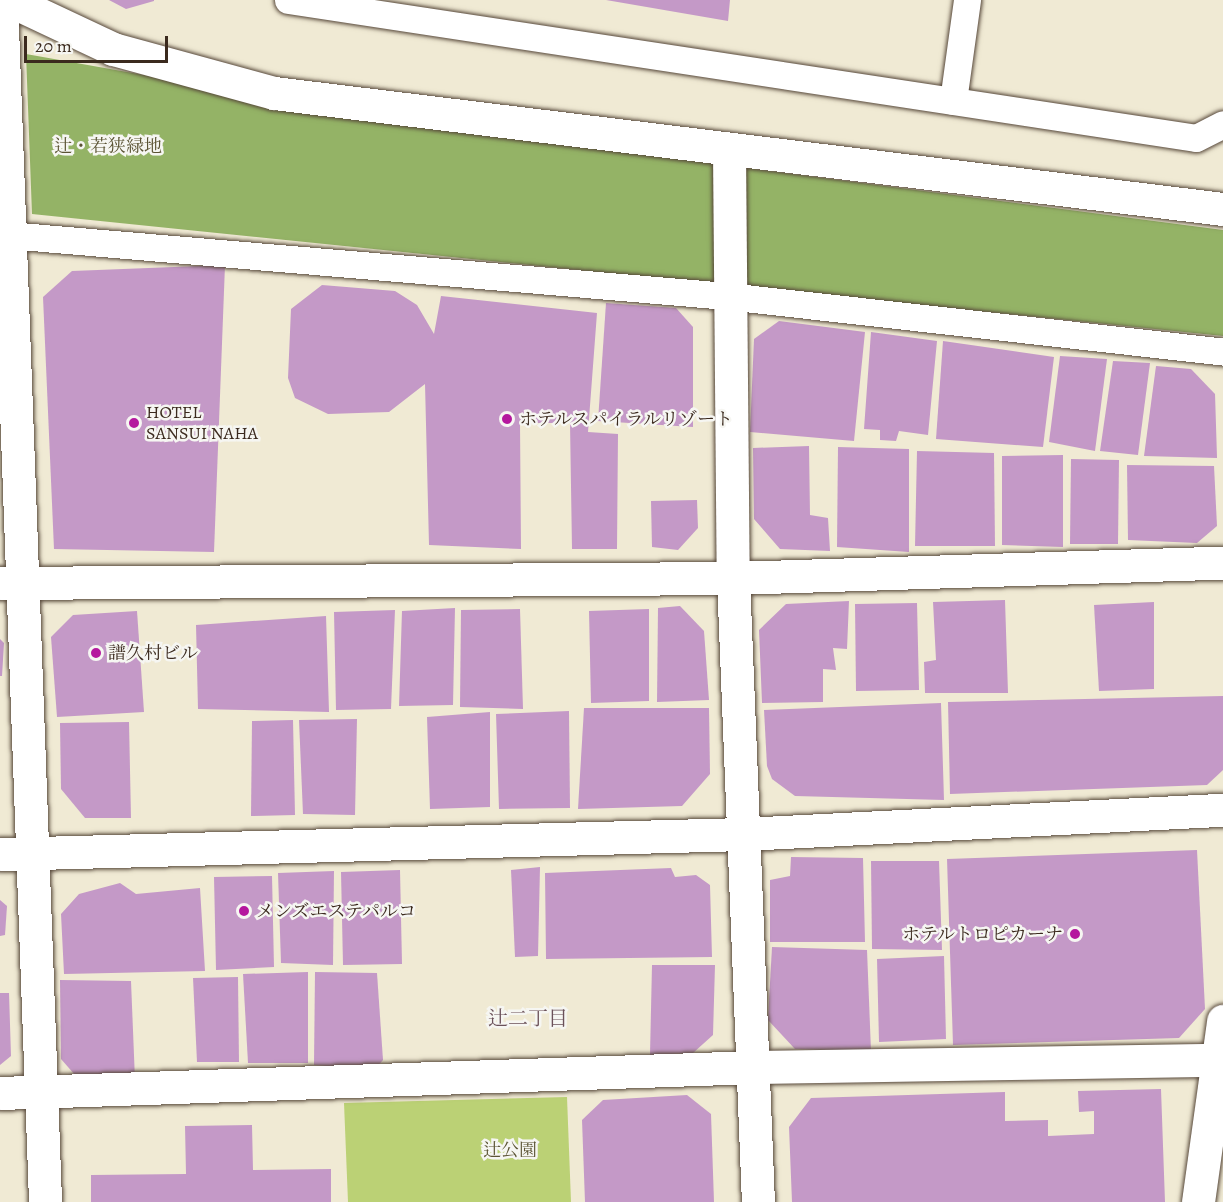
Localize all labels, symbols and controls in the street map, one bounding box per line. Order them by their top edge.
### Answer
scale bar [27,24,171,62]
text: 20 m [35,34,72,58]
park label: 辻・若狭緑地 [54,135,162,157]
place label: HOTEL SANSUI NAHA [146,402,258,444]
place label: ホテルスパイラルリゾート [519,408,735,430]
marker: ホテルスパイラルリゾート [500,412,514,426]
marker: HOTEL SANSUI NAHA [127,416,141,430]
place label: 譜久村ビル [108,642,198,664]
marker: 譜久村ビル [89,646,103,660]
place label: メンズエステパルコ [256,900,418,922]
marker: メンズエステパルコ [237,904,251,918]
place label: ホテルトロピカーナ [901,923,1063,945]
marker: ホテルトロピカーナ [1068,927,1082,941]
district label: 辻二丁目 [488,1006,568,1030]
park label: 辻公園 [483,1139,537,1161]

